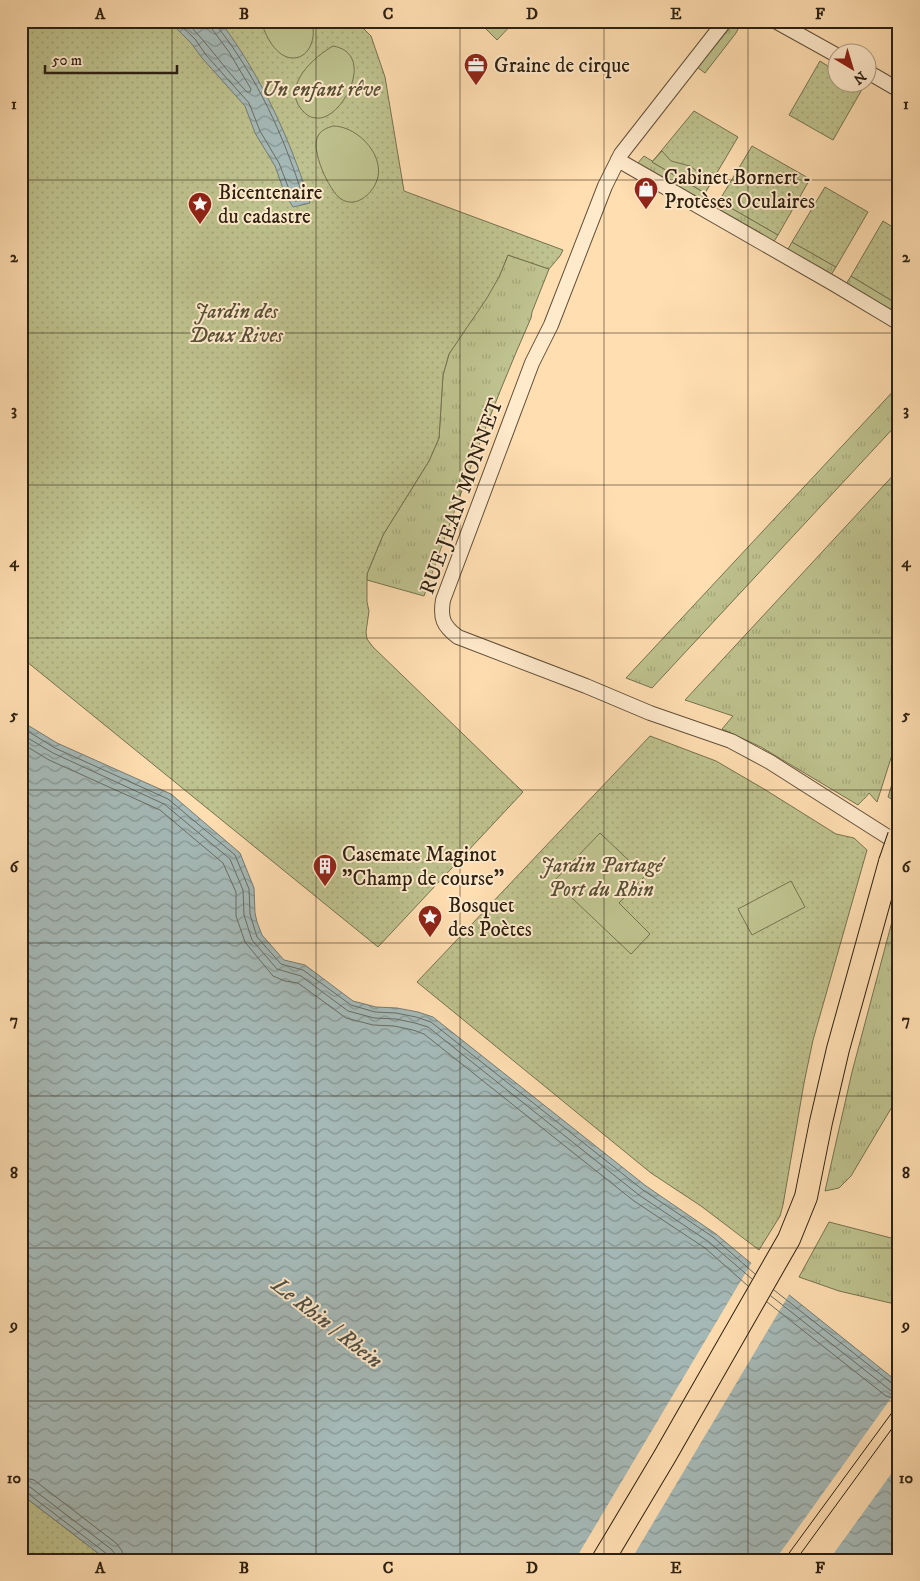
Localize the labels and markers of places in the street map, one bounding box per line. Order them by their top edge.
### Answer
office icon: Graine de cirque [463,52,489,86]
place label: Graine de cirque [494,53,630,79]
place label: Cabinet Bornert - Protèses Oculaires [664,165,815,215]
shop icon: Cabinet Bornert - Protèses Oculaires [633,176,659,210]
place label: Bicentenaire du cadastre [218,180,323,230]
place icon: Bicentenaire du cadastre [187,191,213,225]
place label: Casemate Maginot "Champ de course" [342,842,504,892]
building icon: Casemate Maginot "Champ de course" [312,853,338,887]
place label: Bosquet des Poètes [448,893,532,943]
place icon: Bosquet des Poètes [417,904,443,938]

